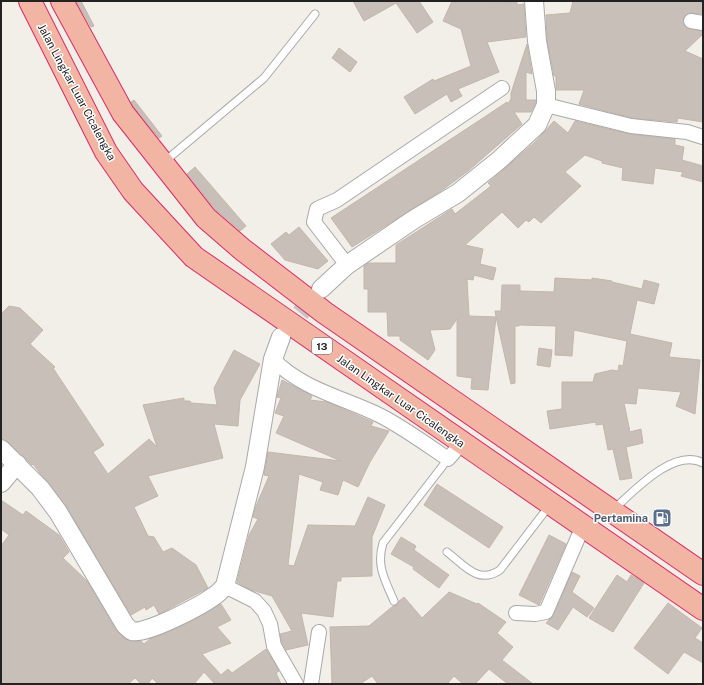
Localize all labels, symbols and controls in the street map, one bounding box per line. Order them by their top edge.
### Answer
street label: Jalan Lingkar Luar Cicalengka [36,22,118,162]
road number: 13 [312,338,332,354]
street label: Jalan Lingkar Luar Cicalengka [335,352,467,450]
fuel station icon: Pertamina [651,507,673,529]
place label: Pertamina [594,512,648,524]

